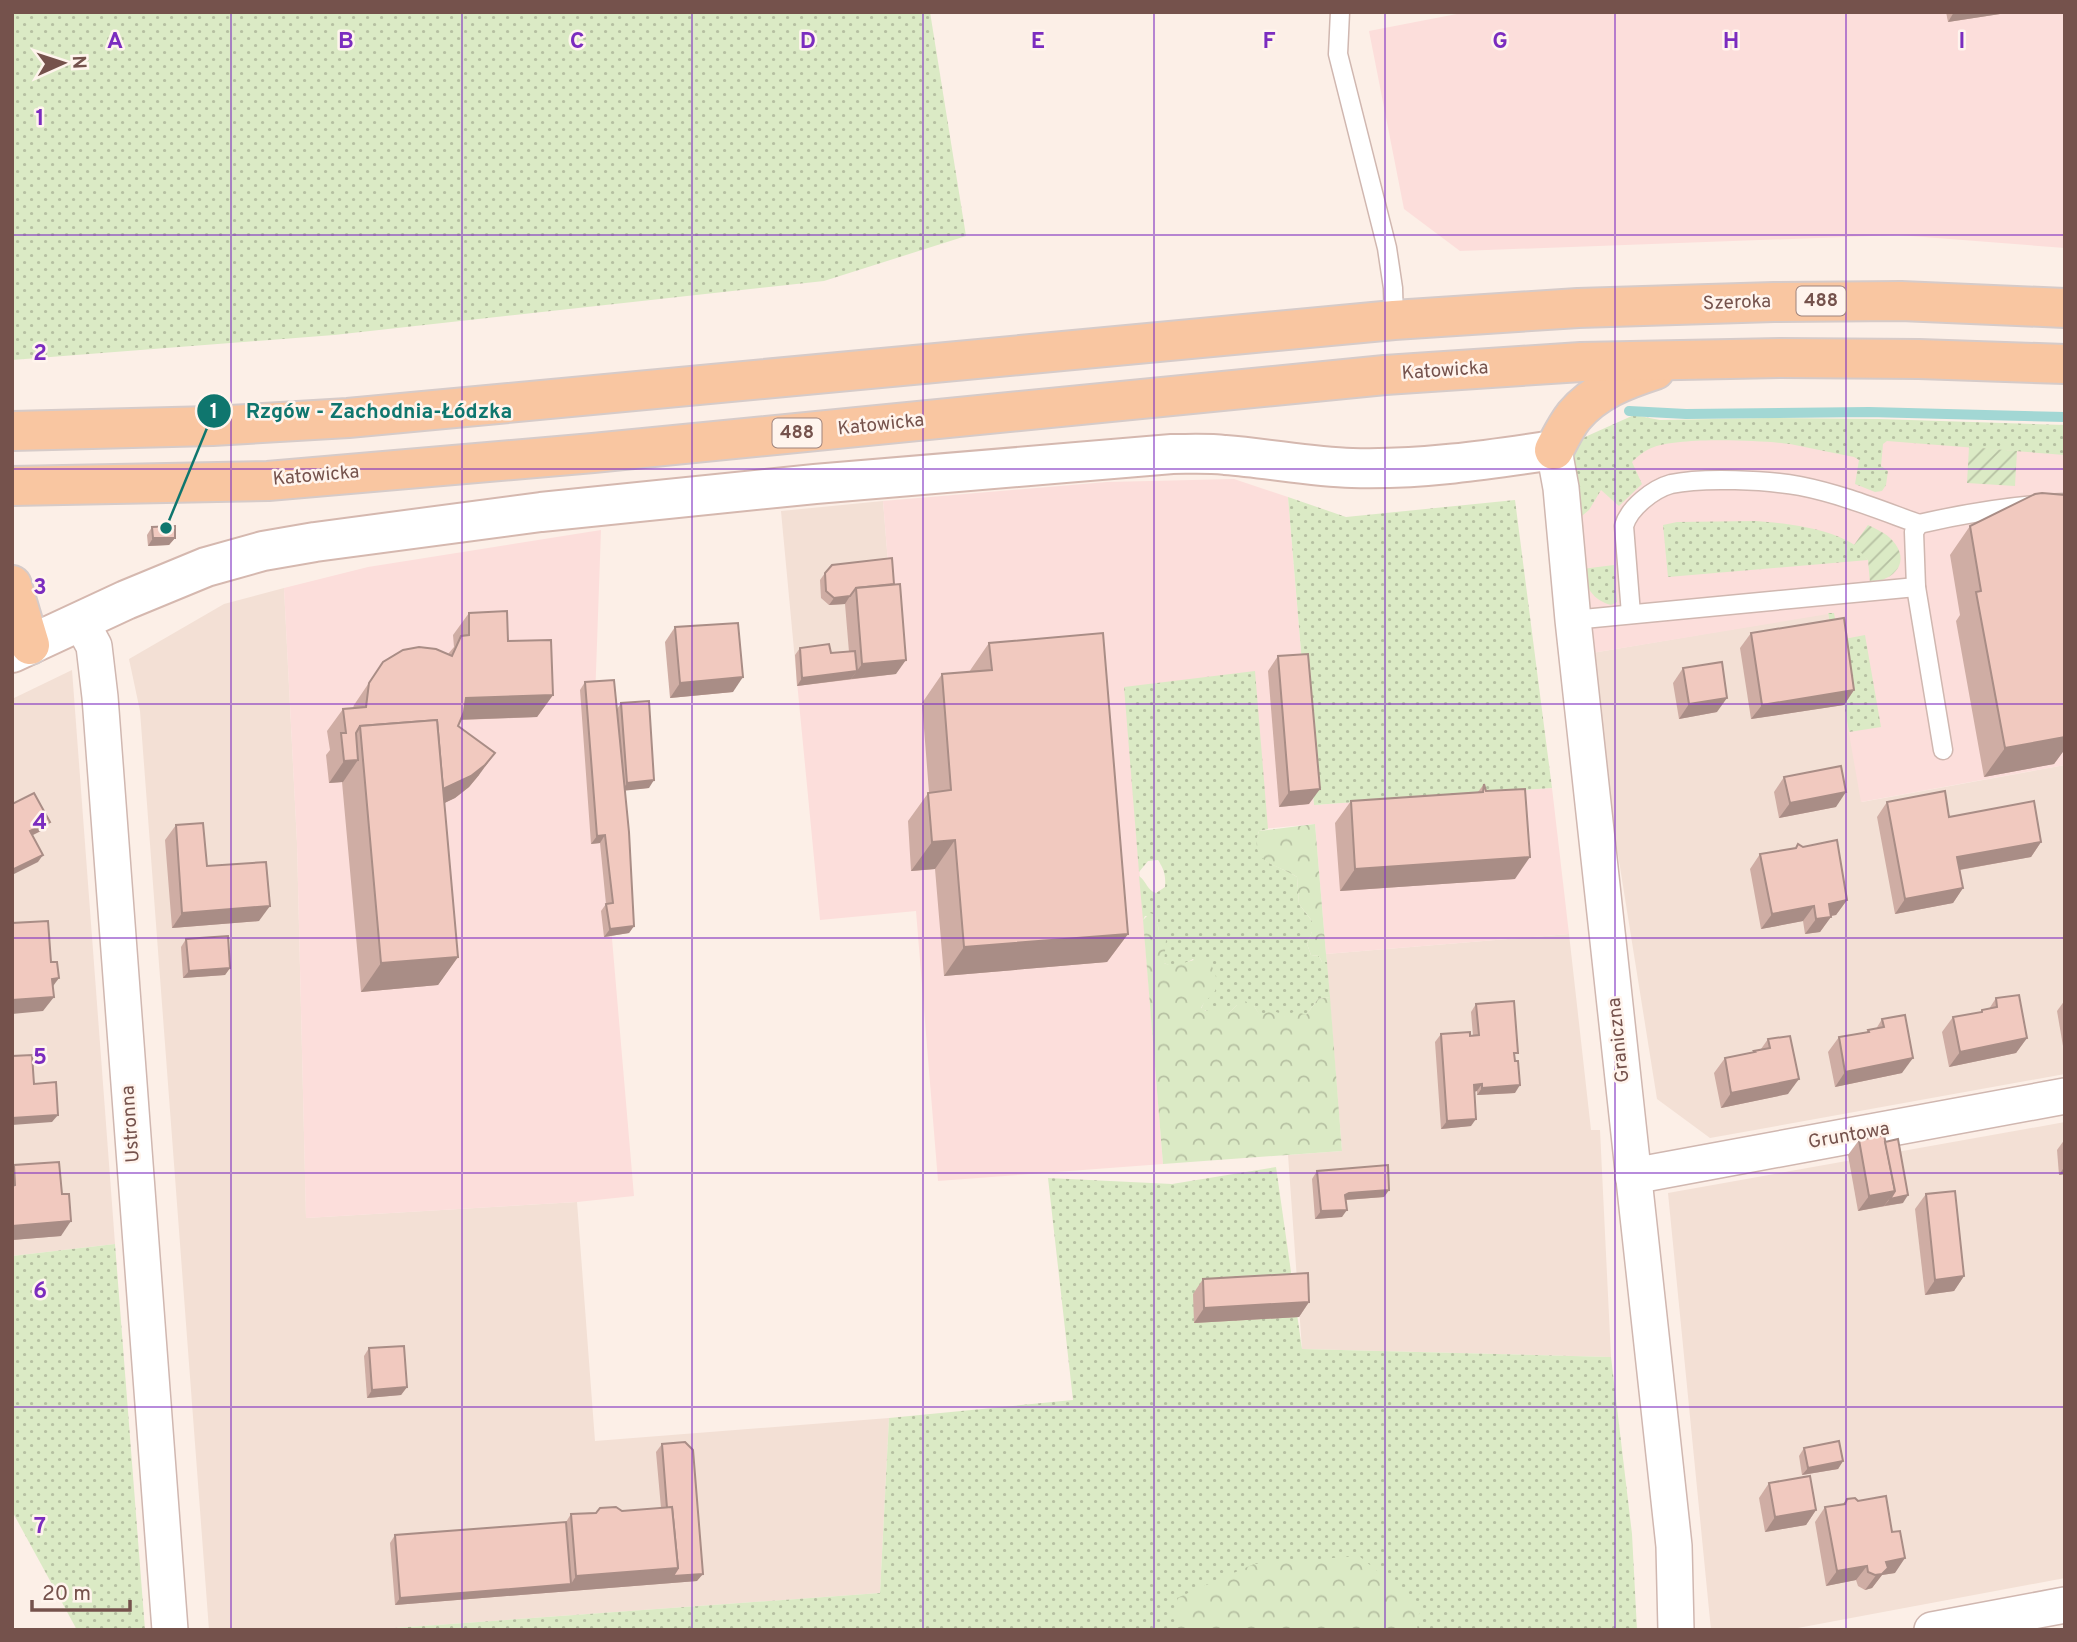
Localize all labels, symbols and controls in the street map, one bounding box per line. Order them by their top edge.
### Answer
north arrow [28,28,98,98]
text: A [107,28,123,57]
text: B [338,28,354,57]
text: C [570,28,584,57]
text: D [800,28,816,57]
text: E [1031,28,1045,57]
text: F [1262,28,1276,57]
text: G [1492,28,1508,57]
text: H [1723,28,1739,57]
text: I [1959,28,1965,57]
text: N [66,55,90,70]
text: 1 [35,105,45,134]
road number: 488 [1797,286,1846,316]
street label: Szeroka [1702,290,1772,316]
text: 2 [33,340,47,369]
street label: Katowicka [1401,356,1489,386]
callout: Rzgów - Zachodnia-Łódzka [196,390,526,432]
text: 1 [210,399,218,426]
text: Rzgów - Zachodnia-Łódzka [246,399,512,426]
street label: Katowicka [837,409,925,441]
road number: 488 [772,418,822,447]
street label: Katowicka [272,460,360,492]
text: 3 [33,574,47,603]
text: 4 [33,809,47,838]
street label: Graniczna [1603,996,1635,1084]
text: 5 [33,1044,47,1073]
street label: Ustronna [116,1085,146,1163]
street label: Gruntowa [1806,1117,1892,1155]
text: 6 [33,1278,47,1307]
text: 7 [34,1513,46,1542]
scale bar [32,1568,130,1612]
text: 20 m [42,1581,91,1608]

